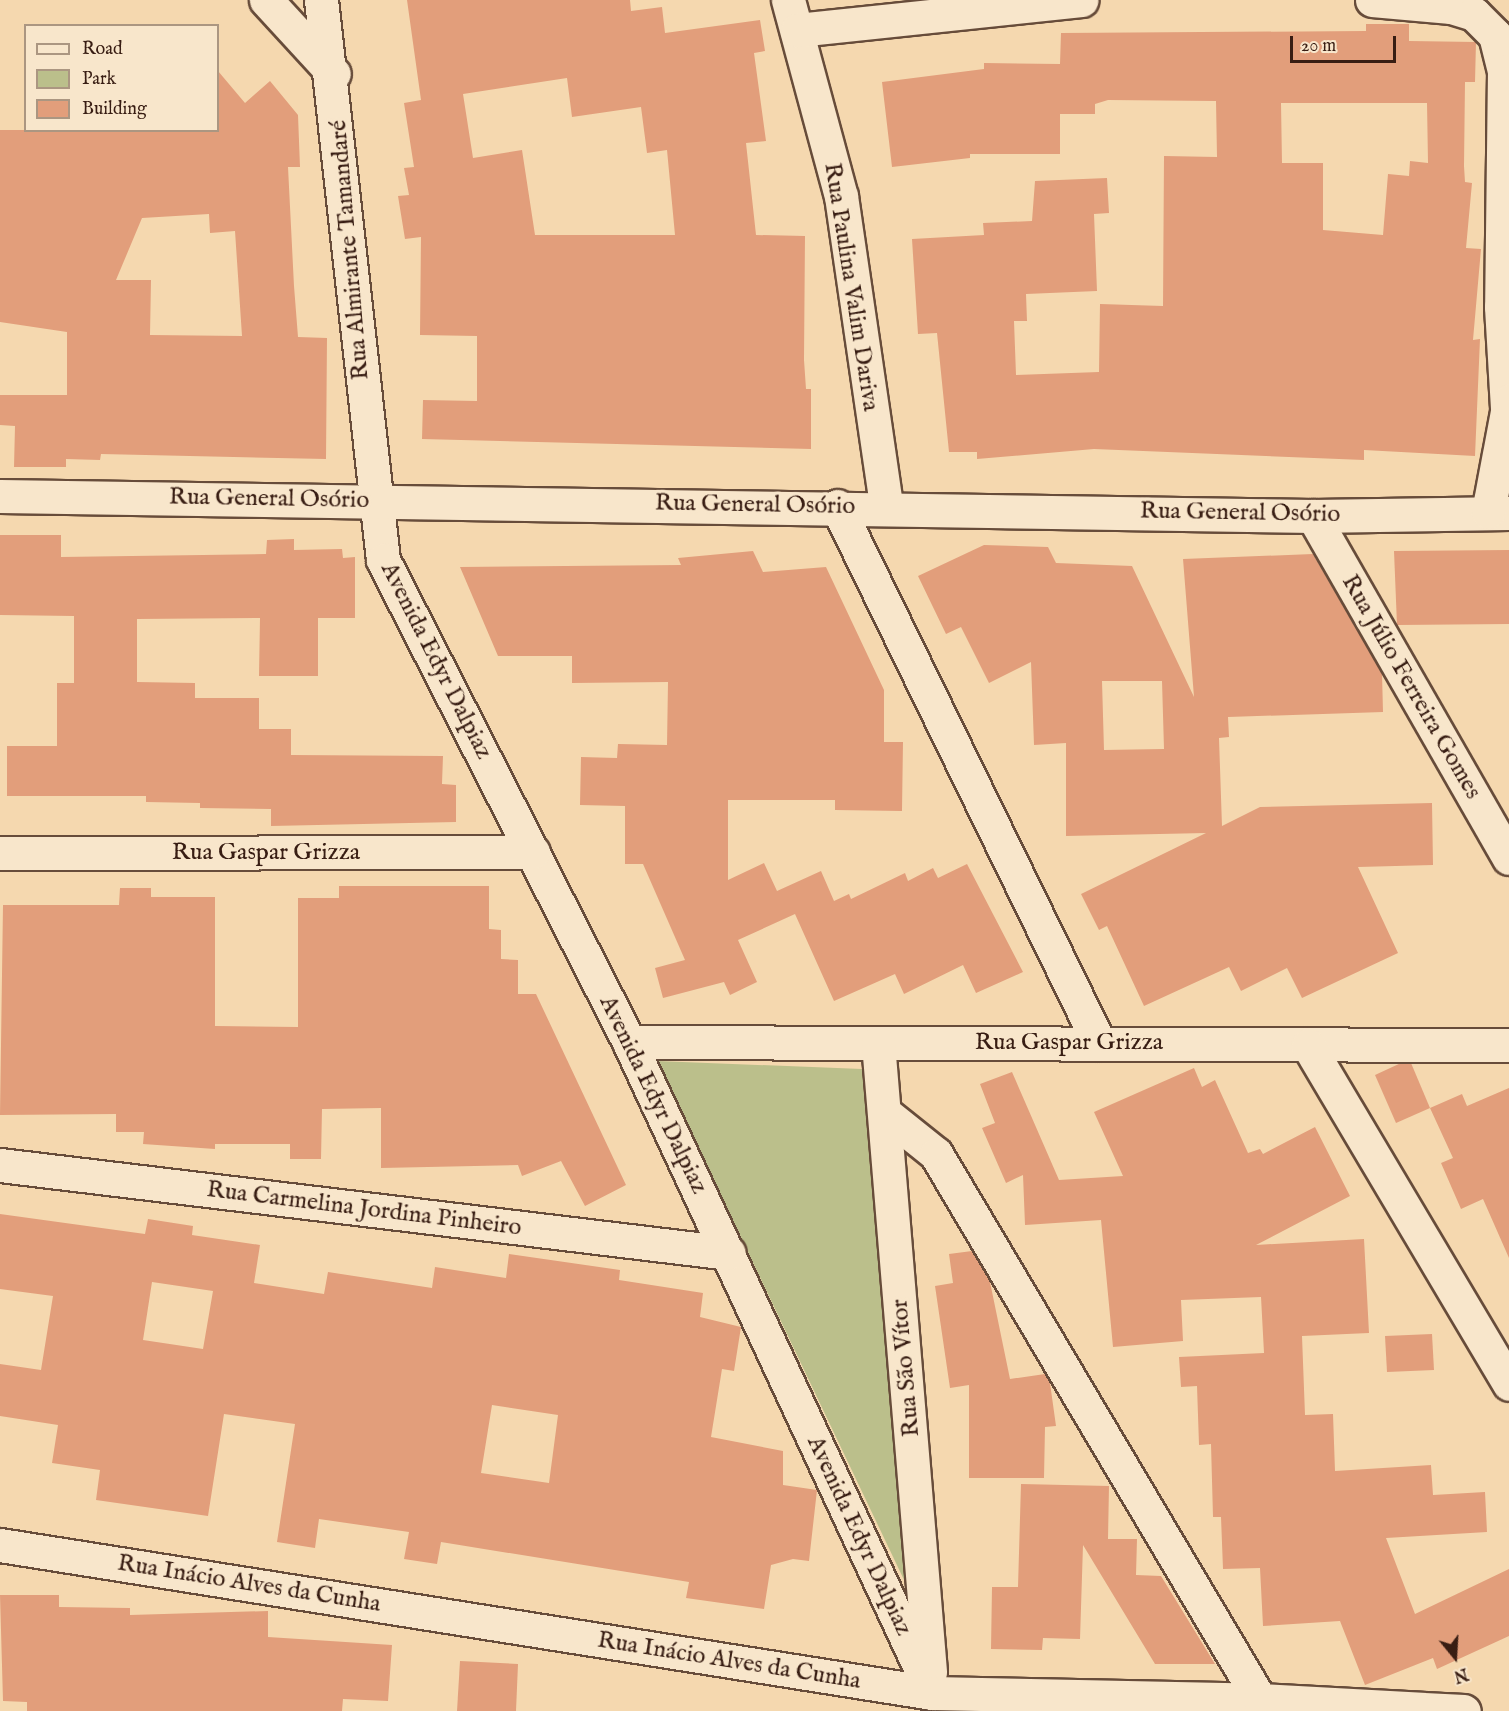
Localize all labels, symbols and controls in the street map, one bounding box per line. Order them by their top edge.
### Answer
legend [24,24,219,132]
scale bar [1293,24,1400,62]
text: 20 m [1301,35,1336,58]
text: Road [82,38,123,61]
text: Park [82,68,116,91]
text: Building [82,98,147,121]
street label: Rua Almirante Tamandaré [324,119,376,381]
street label: Rua Paulina Valim Dariva [817,161,885,413]
street label: Rua General Osório [169,483,369,515]
street label: Rua General Osório [655,489,855,521]
street label: Rua General Osório [1140,497,1340,529]
street label: Avenida Edyr Dalpiaz [374,558,498,764]
street label: Rua Júlio Ferreira Gomes [1335,570,1487,804]
street label: Rua Gaspar Grizza [172,839,360,867]
street label: Avenida Edyr Dalpiaz [593,991,713,1199]
street label: Rua Gaspar Grizza [975,1029,1163,1057]
street label: Rua Carmelina Jordina Pinheiro [205,1175,523,1243]
street label: Rua São Vítor [886,1298,926,1438]
street label: Avenida Edyr Dalpiaz [800,1432,918,1640]
street label: Rua Inácio Alves da Cunha [115,1549,383,1619]
street label: Rua Inácio Alves da Cunha [595,1626,863,1696]
north arrow [1425,1627,1485,1687]
text: N [1451,1662,1470,1686]

